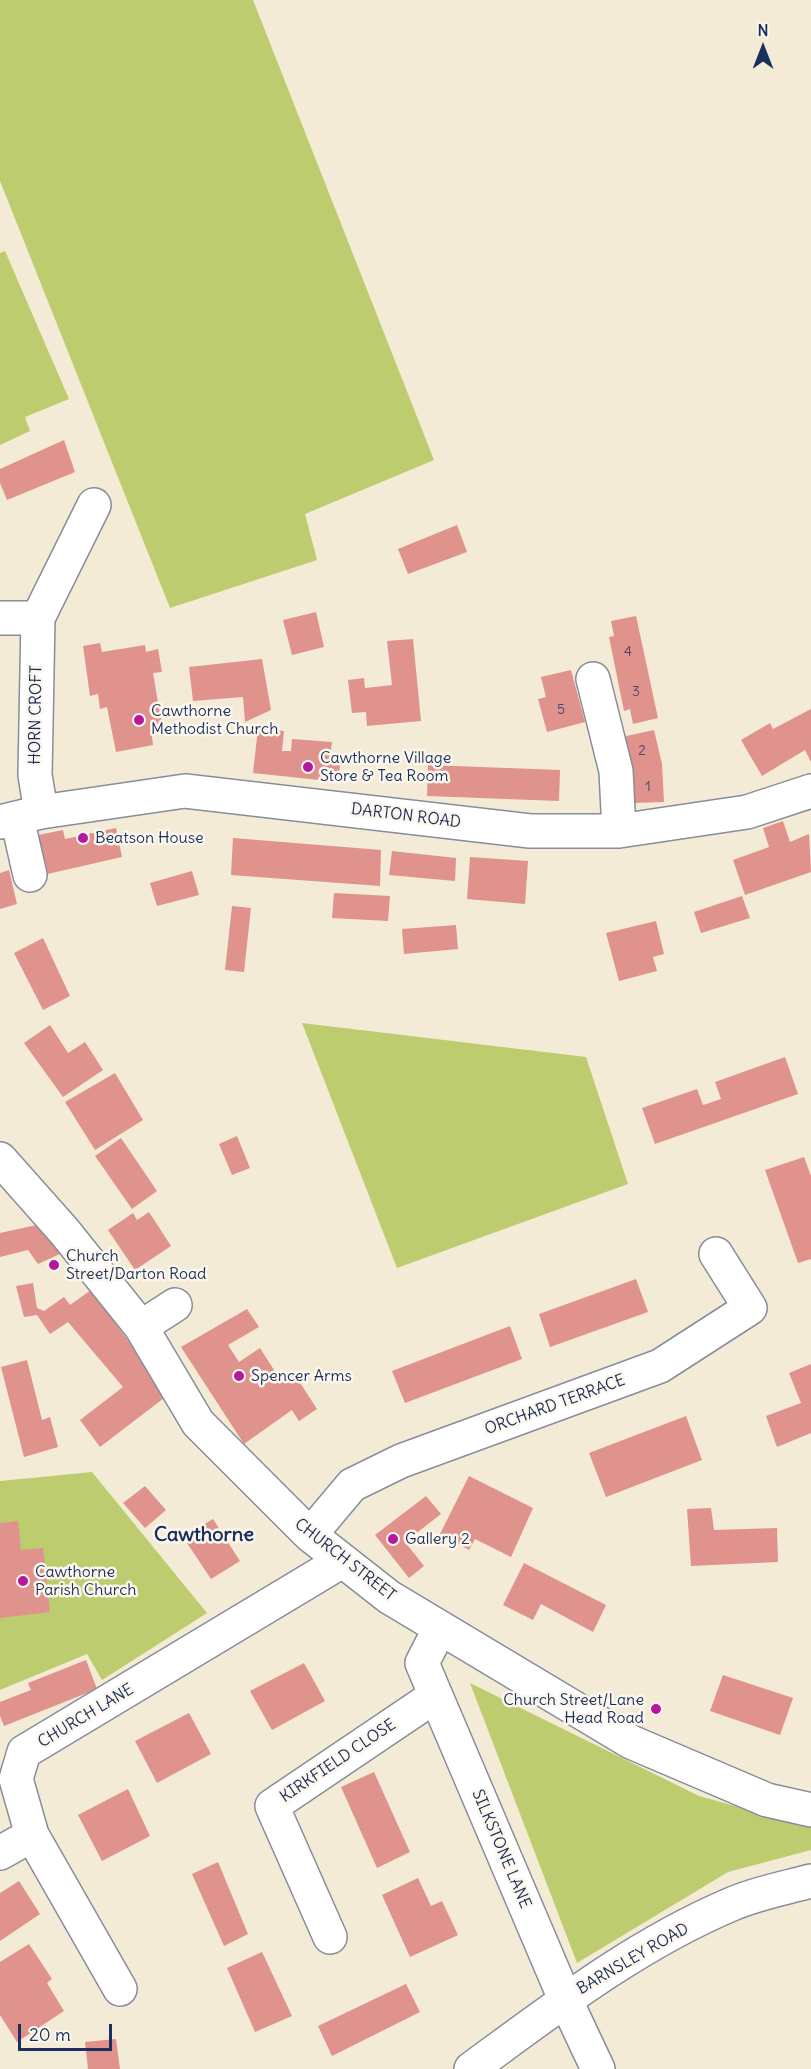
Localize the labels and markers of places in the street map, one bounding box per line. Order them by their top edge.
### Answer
place label: Cawthorne Methodist Church [151,701,278,739]
marker: Cawthorne Methodist Church [132,713,146,727]
place label: Cawthorne Village Store & Tea Room [320,748,451,786]
marker: Cawthorne Village Store & Tea Room [301,760,315,774]
place label: Beatson House [95,828,204,848]
marker: Beatson House [76,831,90,845]
place label: Church Street/Darton Road [66,1246,206,1284]
marker: Church Street/Darton Road [47,1258,61,1272]
place label: Spencer Arms [251,1366,352,1386]
marker: Spencer Arms [232,1369,246,1383]
place label: Gallery 2 [405,1529,470,1549]
marker: Gallery 2 [386,1532,400,1546]
place label: Cawthorne Parish Church [35,1562,137,1600]
marker: Cawthorne Parish Church [16,1574,30,1588]
place label: Church Street/Lane Head Road [503,1690,644,1728]
marker: Church Street/Lane Head Road [649,1702,663,1716]

